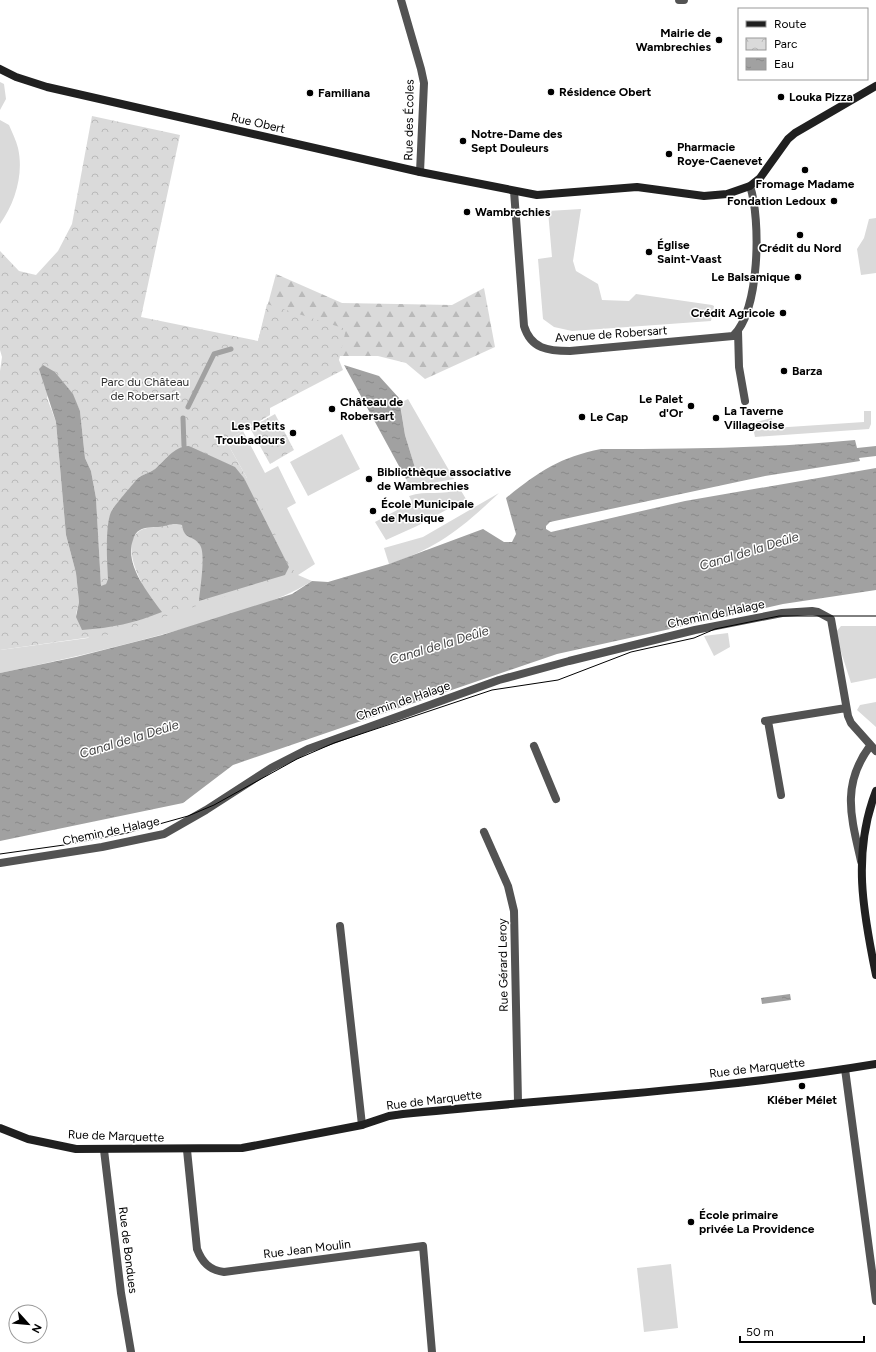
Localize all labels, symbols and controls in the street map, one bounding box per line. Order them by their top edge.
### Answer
legend [738,8,868,80]
text: Route [774,17,807,31]
place label: Mairie de Wambrechies [636,26,711,54]
marker: Mairie de Wambrechies [714,35,724,45]
text: Parc [774,37,798,51]
text: Eau [774,57,794,71]
street label: Rue des Écoles [401,79,417,161]
place label: Résidence Obert [559,85,652,99]
place label: Familiana [318,86,370,100]
marker: Résidence Obert [546,87,556,97]
marker: Familiana [305,88,315,98]
place label: Louka Pizza [789,90,853,104]
marker: Louka Pizza [776,92,786,102]
street label: Rue Obert [230,110,287,136]
place label: Notre-Dame des Sept Douleurs [471,127,563,155]
marker: Notre-Dame des Sept Douleurs [458,136,468,146]
place label: Pharmacie Roye-Caenevet [677,140,763,168]
marker: Pharmacie Roye-Caenevet [664,149,674,159]
marker: Fromage Madame [800,165,810,175]
place label: Fromage Madame [756,177,855,191]
place label: Fondation Ledoux [727,194,827,208]
marker: Fondation Ledoux [829,196,839,206]
place label: Wambrechies [475,205,551,219]
marker: Wambrechies [462,207,472,217]
marker: Crédit du Nord [795,230,805,240]
place label: Église Saint-Vaast [657,238,722,266]
place label: Crédit du Nord [759,241,841,255]
marker: Église Saint-Vaast [644,247,654,257]
place label: Le Balsamique [711,270,790,284]
marker: Le Balsamique [793,272,803,282]
place label: Crédit Agricole [691,306,775,320]
marker: Crédit Agricole [778,308,788,318]
street label: Avenue de Robersart [554,323,668,345]
place label: Barza [792,364,822,378]
marker: Barza [779,366,789,376]
park label: Parc du Château de Robersart [101,375,189,403]
place label: Le Palet d'Or [639,392,683,420]
place label: Château de Robersart [340,395,403,423]
marker: Le Palet d'Or [686,401,696,411]
marker: Château de Robersart [327,404,337,414]
place label: La Taverne Villageoise [724,404,785,432]
place label: Le Cap [590,410,628,424]
marker: Le Cap [577,412,587,422]
marker: La Taverne Villageoise [711,413,721,423]
place label: Les Petits Troubadours [215,419,285,447]
marker: Les Petits Troubadours [288,428,298,438]
place label: Bibliothèque associative de Wambrechies [377,465,512,493]
marker: Bibliothèque associative de Wambrechies [364,474,374,484]
place label: École Municipale de Musique [381,497,474,525]
marker: École Municipale de Musique [368,506,378,516]
water label: Canal de la Deûle [698,529,800,573]
street label: Chemin de Halage [666,597,766,631]
water label: Canal de la Deûle [388,623,490,667]
street label: Chemin de Halage [354,678,452,724]
water label: Canal de la Deûle [78,717,180,761]
street label: Chemin de Halage [61,814,161,848]
street label: Rue Gérard Leroy [495,917,511,1012]
street label: Rue de Marquette [708,1055,806,1081]
marker: Kléber Mélet [797,1081,807,1091]
street label: Rue de Marquette [385,1087,483,1113]
place label: Kléber Mélet [767,1093,837,1107]
street label: Rue de Marquette [68,1127,165,1145]
street label: Rue de Bondues [116,1206,140,1294]
place label: École primaire privée La Providence [699,1208,815,1236]
marker: École primaire privée La Providence [686,1217,696,1227]
street label: Rue Jean Moulin [262,1237,352,1261]
north arrow [8,1304,48,1344]
scale bar [740,1318,864,1344]
text: N [29,1322,44,1335]
text: 50 m [746,1325,774,1339]

